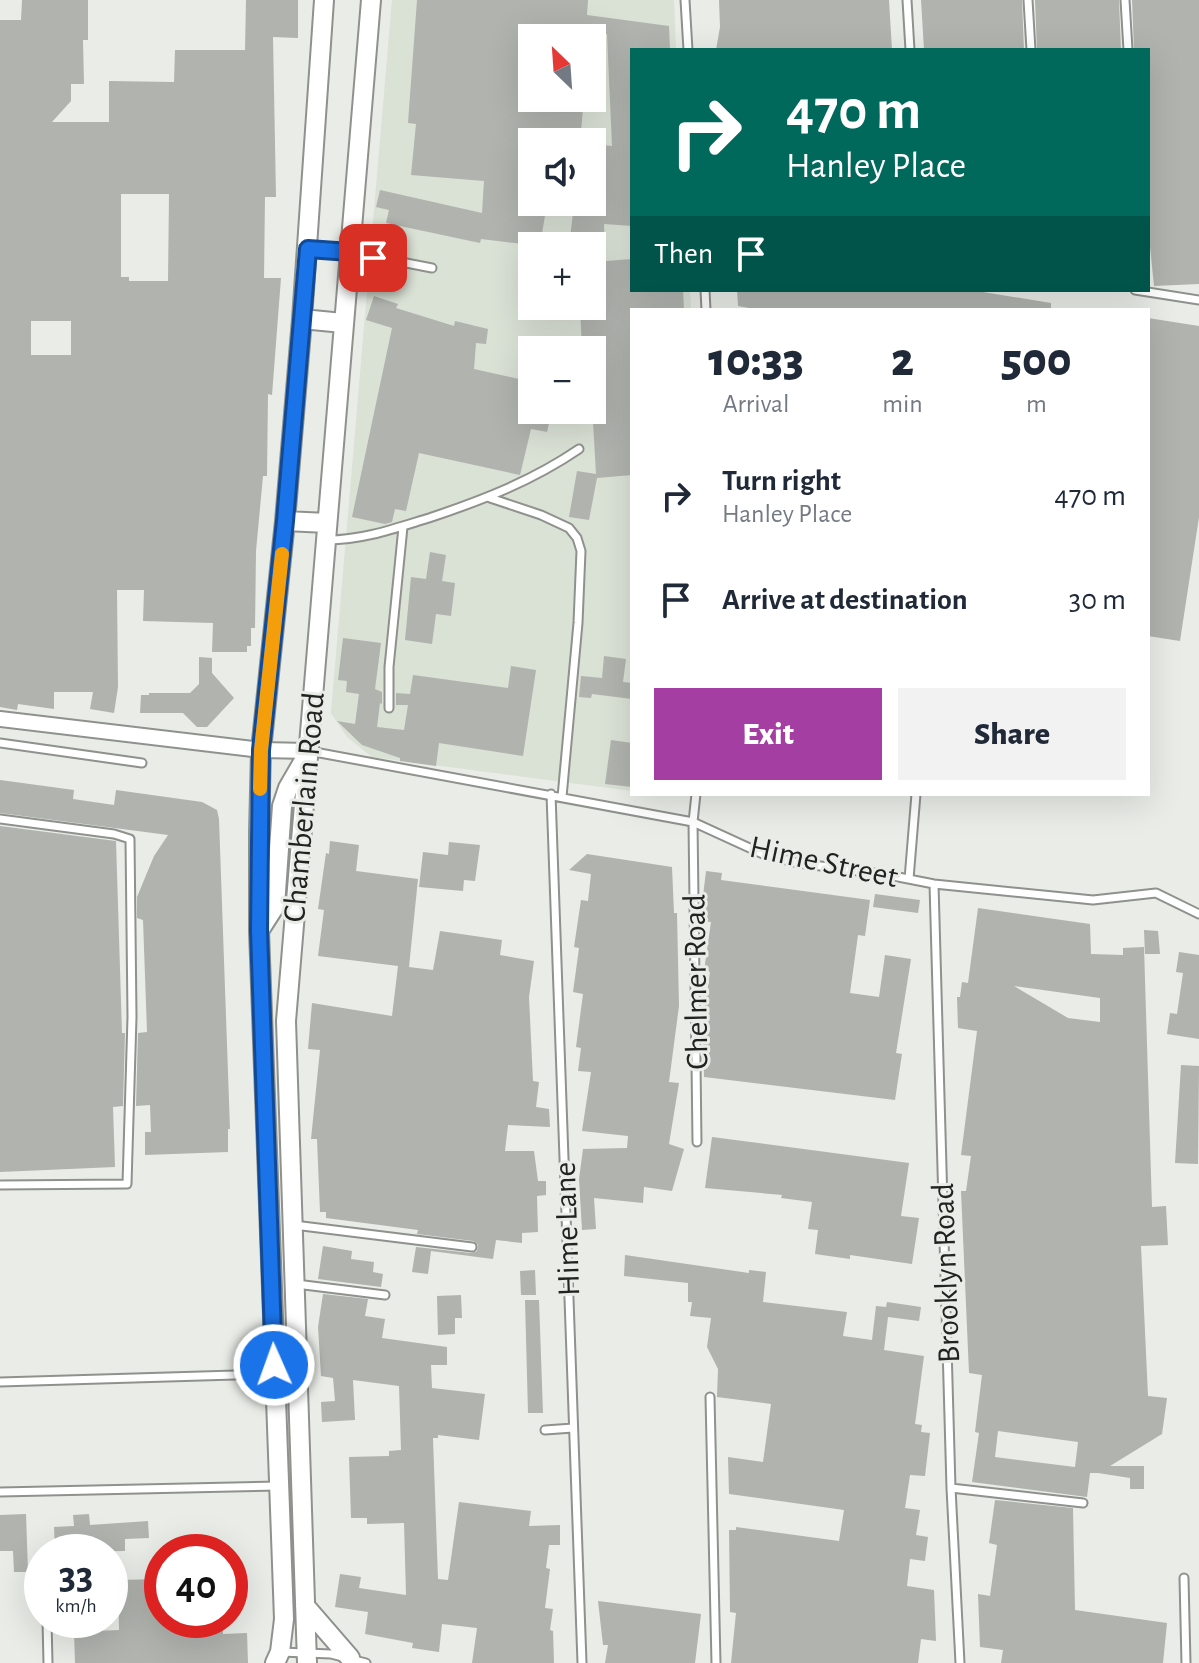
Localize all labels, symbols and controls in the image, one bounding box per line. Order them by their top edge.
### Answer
north arrow [518,24,606,112]
map controls [518,24,606,424]
icon: right [654,80,758,184]
text: 470 m [786,83,921,139]
button: sound [518,128,606,216]
text: Hanley Place [786,148,966,184]
pin [339,224,407,292]
button: + [518,232,606,320]
icon: arrive [729,232,773,276]
icon: arrive [351,236,395,280]
text: Then [654,239,713,269]
button: − [518,336,606,424]
text: 10:33 [708,337,804,385]
text: 2 [891,337,914,385]
text: 500 [1001,337,1072,385]
text: Arrival [723,391,790,417]
text: min [882,391,923,417]
text: m [1026,391,1047,417]
text: Turn right [722,466,841,496]
icon: right [654,474,698,518]
text: 470 m [1054,481,1126,511]
text: Hanley Place [722,501,852,527]
icon: arrive [654,578,698,622]
text: Arrive at destination [722,585,968,615]
text: 30 m [1069,585,1126,615]
button: Exit [654,688,882,780]
button: Share [898,688,1126,780]
street label: Chamberlain Road [278,691,330,923]
street label: Hime Street [747,831,901,893]
street label: Chelmer Road [678,894,714,1070]
street label: Hime Lane [549,1161,585,1297]
street label: Brooklyn Road [927,1182,965,1364]
position arrow [232,1323,316,1407]
speed limit sign: 40 [144,1534,248,1638]
text: 33 [59,1556,93,1596]
text: km/h [55,1596,97,1616]

